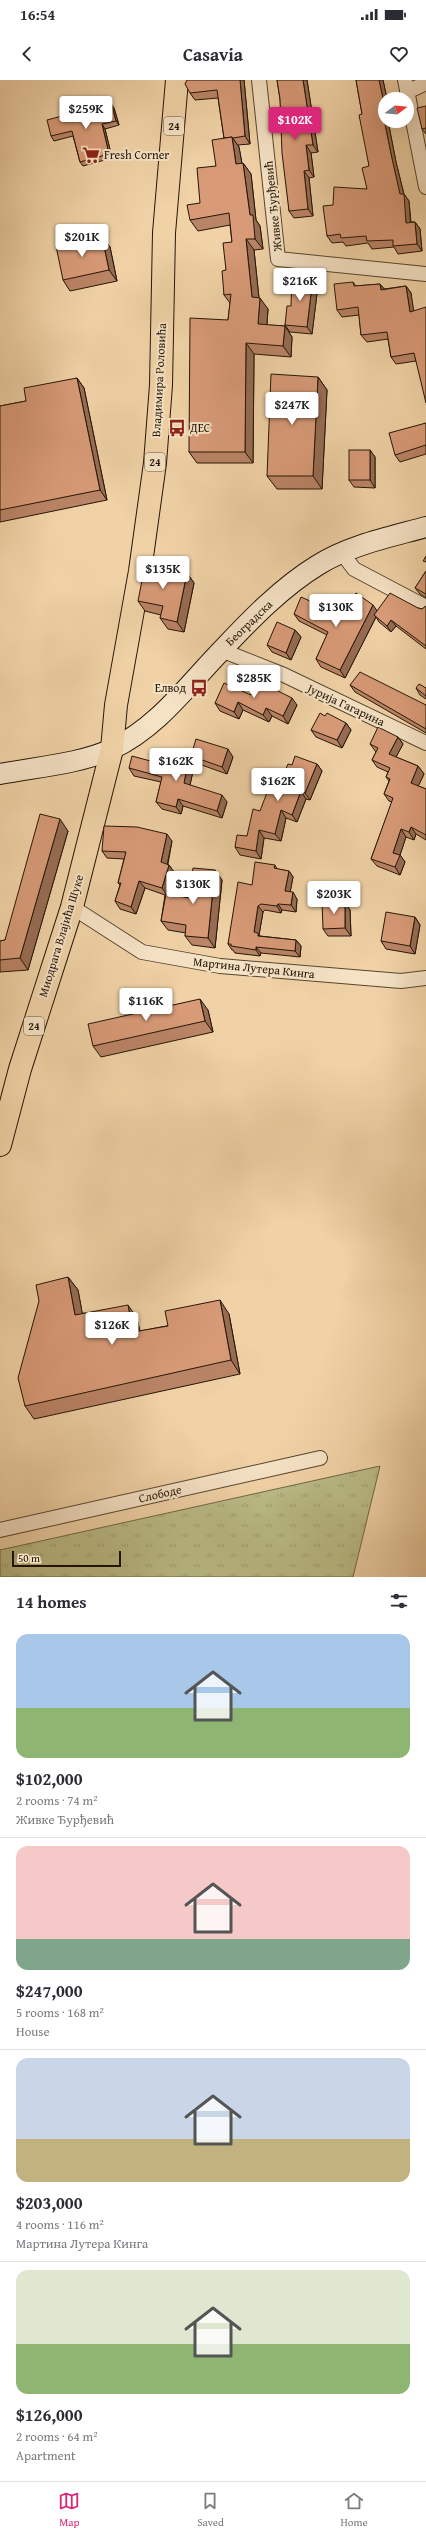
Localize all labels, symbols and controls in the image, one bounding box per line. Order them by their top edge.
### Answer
text: 16:54 [20,4,55,25]
text: Casavia [183,41,243,68]
icon: back [16,43,38,65]
icon: heart [388,43,410,65]
north arrow [378,92,414,128]
map controls [378,92,414,128]
pin: $259K [58,96,114,130]
text: $259K [68,99,104,118]
pin: $102K [267,107,323,141]
text: $102K [277,110,313,129]
road number: 24 [164,117,184,135]
supermarket icon: Fresh Corner [81,145,101,165]
place label: Fresh Corner [104,146,169,163]
street label: Живке Ђурђевић [259,160,286,253]
pin: $201K [54,224,110,258]
text: $201K [64,227,100,246]
pin: $216K [272,268,328,302]
text: $216K [282,271,318,290]
street label: Владимира Роловића [147,322,170,437]
pin: $247K [264,392,320,426]
text: $247K [274,395,310,414]
bus stop icon: ДЕС [167,418,187,438]
place label: ДЕС [189,419,211,436]
road number: 24 [145,453,165,471]
pin: $135K [135,556,191,590]
text: $135K [145,559,181,578]
pin: $130K [308,594,364,628]
street label: Београдска [221,596,276,649]
text: $130K [318,597,354,616]
pin: $285K [226,665,282,699]
text: $285K [236,668,272,687]
bus stop icon: Елвод [189,678,209,698]
street label: Јурија Гагарина [303,678,388,730]
place label: Елвод [155,679,186,696]
pin: $162K [148,748,204,782]
text: $162K [158,751,194,770]
pin: $162K [250,768,306,802]
text: $162K [260,771,296,790]
pin: $130K [165,871,221,905]
street label: Миодрага Влајића Шуке [34,872,87,999]
text: $130K [175,874,211,893]
pin: $203K [306,881,362,915]
text: $203K [316,884,352,903]
street label: Мартина Лутера Кинга [192,953,316,982]
pin: $116K [118,988,174,1022]
text: $116K [128,991,164,1010]
road number: 24 [24,1017,44,1035]
pin: $126K [84,1312,140,1346]
text: $126K [94,1315,130,1334]
street label: Слободе [137,1480,183,1507]
scale bar [12,1549,121,1568]
text: 50 m [18,1550,40,1566]
text: 14 homes [16,1589,87,1614]
icon: filters [388,1590,410,1612]
icon: home [177,1660,249,1732]
text: $102,000 [16,1766,82,1791]
text: 2 rooms · 74 m² [16,1791,98,1810]
text: Живке Ђурђевић [16,1810,114,1829]
icon: home [177,1872,249,1944]
text: $247,000 [16,1978,82,2003]
text: 5 rooms · 168 m² [16,2003,104,2022]
text: House [16,2022,50,2041]
icon: home [177,2084,249,2156]
text: $203,000 [16,2190,82,2215]
text: 4 rooms · 116 m² [16,2215,104,2234]
text: Мартина Лутера Кинга [16,2234,148,2253]
icon: home [177,2296,249,2368]
text: $126,000 [16,2402,82,2427]
text: 2 rooms · 64 m² [16,2427,98,2446]
text: Apartment [16,2446,76,2465]
tab: Map [58,2490,80,2530]
tab: Saved [197,2490,224,2530]
tab: Home [341,2490,368,2530]

